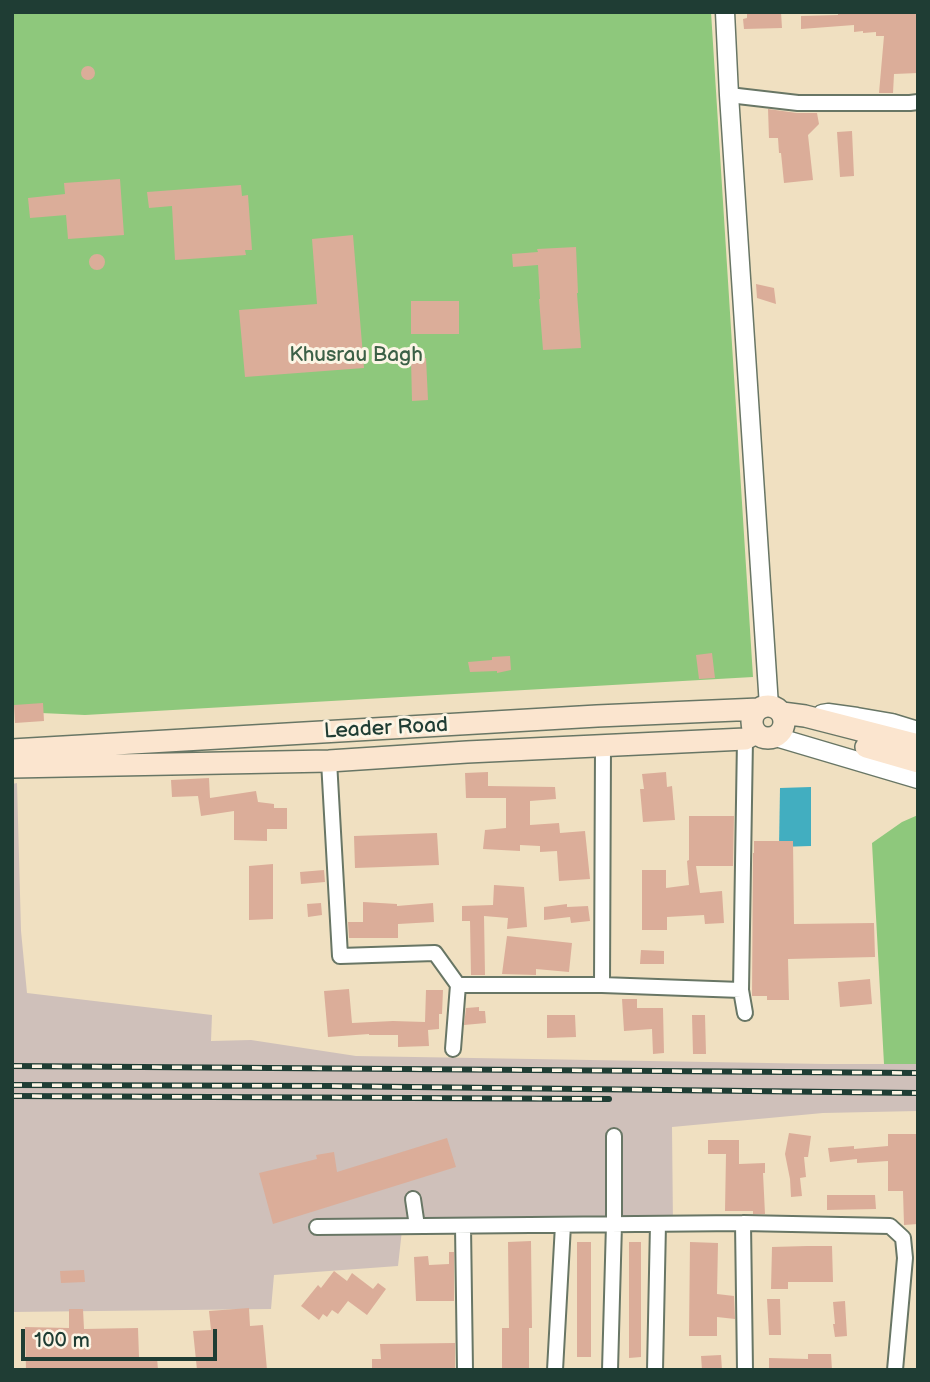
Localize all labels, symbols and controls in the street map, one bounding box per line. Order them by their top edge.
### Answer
park label: Khusrau Bagh [289,343,423,369]
street label: Leader Road [323,713,449,745]
scale bar [24,1316,220,1360]
text: 100 m [34,1328,90,1353]

